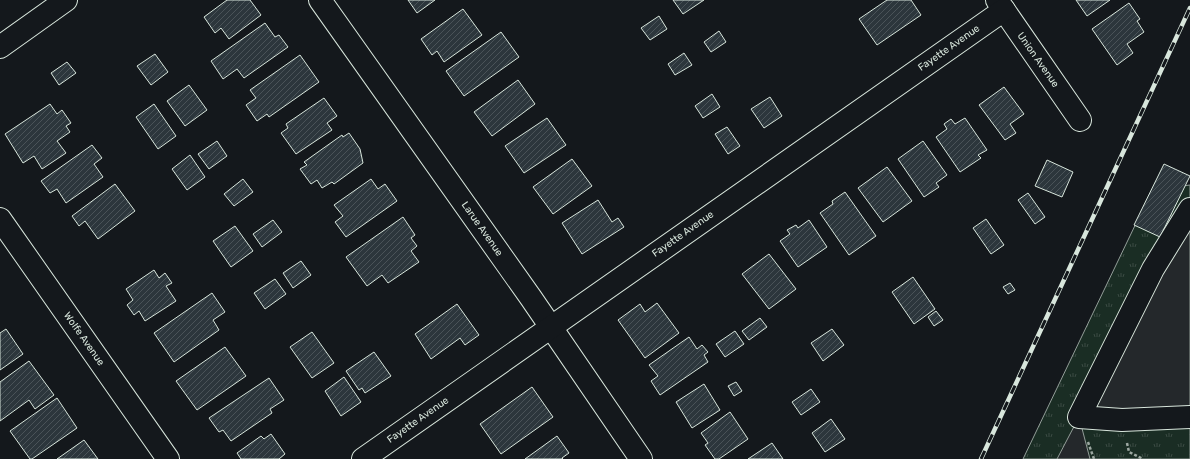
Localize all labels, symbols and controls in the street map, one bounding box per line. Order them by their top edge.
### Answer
street label: Fayette Avenue [916,22,982,74]
street label: Union Avenue [1015,30,1062,90]
street label: Larue Avenue [459,199,505,259]
street label: Fayette Avenue [650,208,716,260]
street label: Wolfe Avenue [61,310,107,368]
street label: Fayette Avenue [385,394,451,446]

